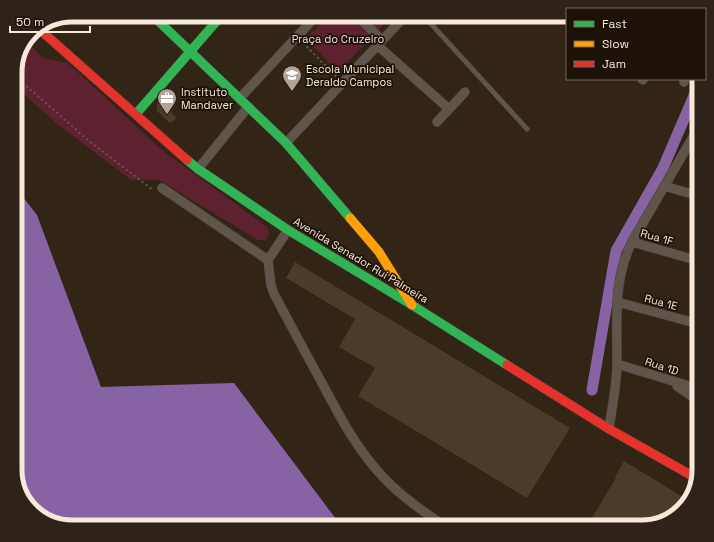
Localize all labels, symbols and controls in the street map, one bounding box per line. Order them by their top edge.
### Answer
scale bar [10,8,90,34]
legend [566,8,706,80]
text: 50 m [16,14,44,30]
text: Fast [602,16,627,32]
park label: Praça do Cruzeiro [292,32,384,46]
text: Slow [602,36,629,52]
text: Jam [602,56,626,72]
place label: Escola Municipal Deraldo Campos [306,62,394,89]
school or university icon: Escola Municipal Deraldo Campos [281,64,303,92]
place label: Instituto Mandaver [181,85,233,112]
office icon: Instituto Mandaver [156,87,178,115]
street label: Avenida Senador Rui Palmeira [291,214,432,306]
street label: Rua 1F [639,226,675,248]
street label: Rua 1E [643,291,679,313]
street label: Rua 1D [643,354,681,378]

